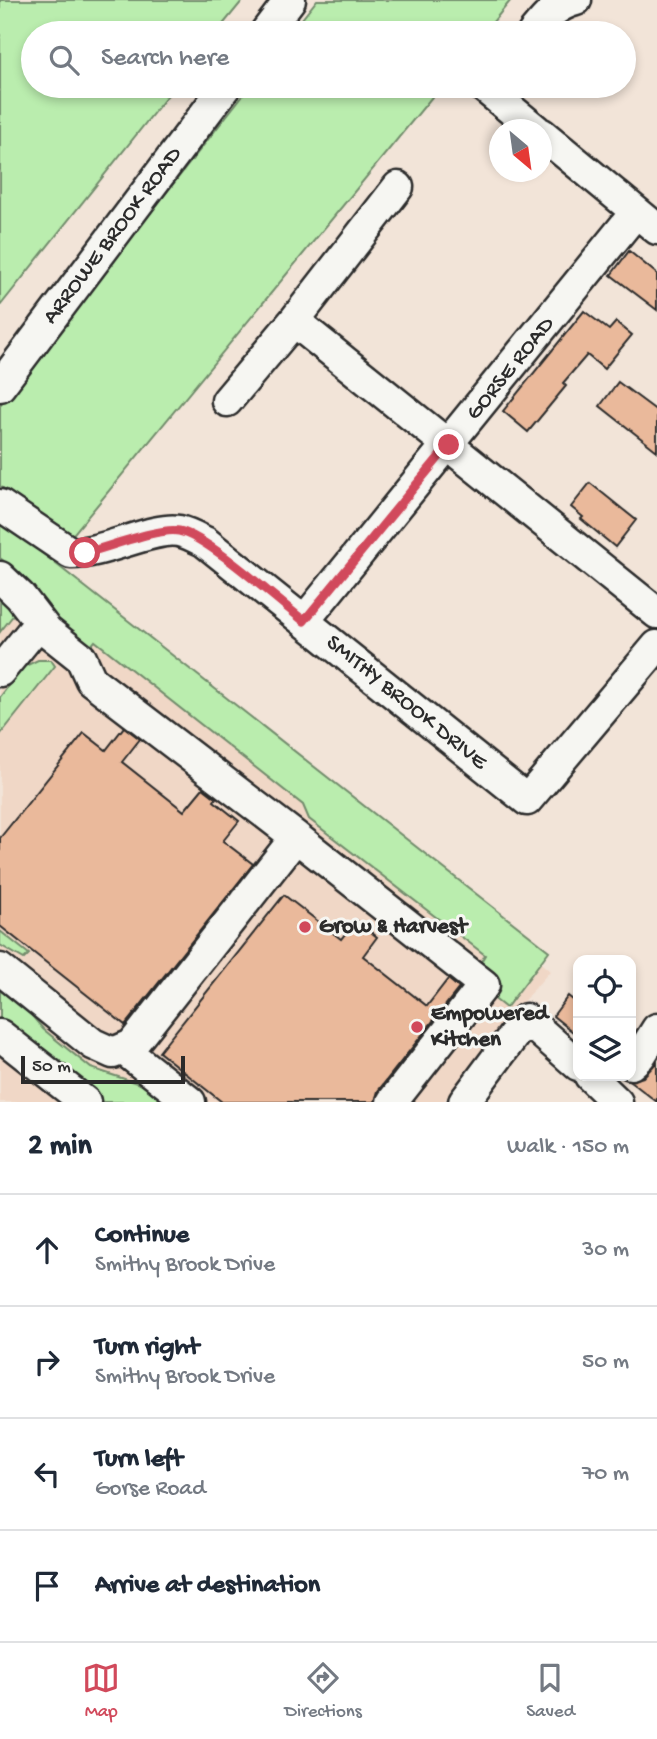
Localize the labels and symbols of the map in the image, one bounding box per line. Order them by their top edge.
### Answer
north arrow [489,119,552,182]
street label: ARROWE BROOK ROAD [38,141,189,330]
street label: GORSE ROAD [461,311,562,426]
route end [433,429,464,460]
route start [69,537,100,568]
street label: SMITHY BROOK DRIVE [320,630,493,777]
place label: Grow & Harvest [319,914,469,941]
marker: Grow & Harvest [297,919,313,935]
place label: Empowered Kitchen [430,1001,551,1054]
marker: Empowered Kitchen [409,1019,425,1035]
scale bar [21,1053,186,1085]

